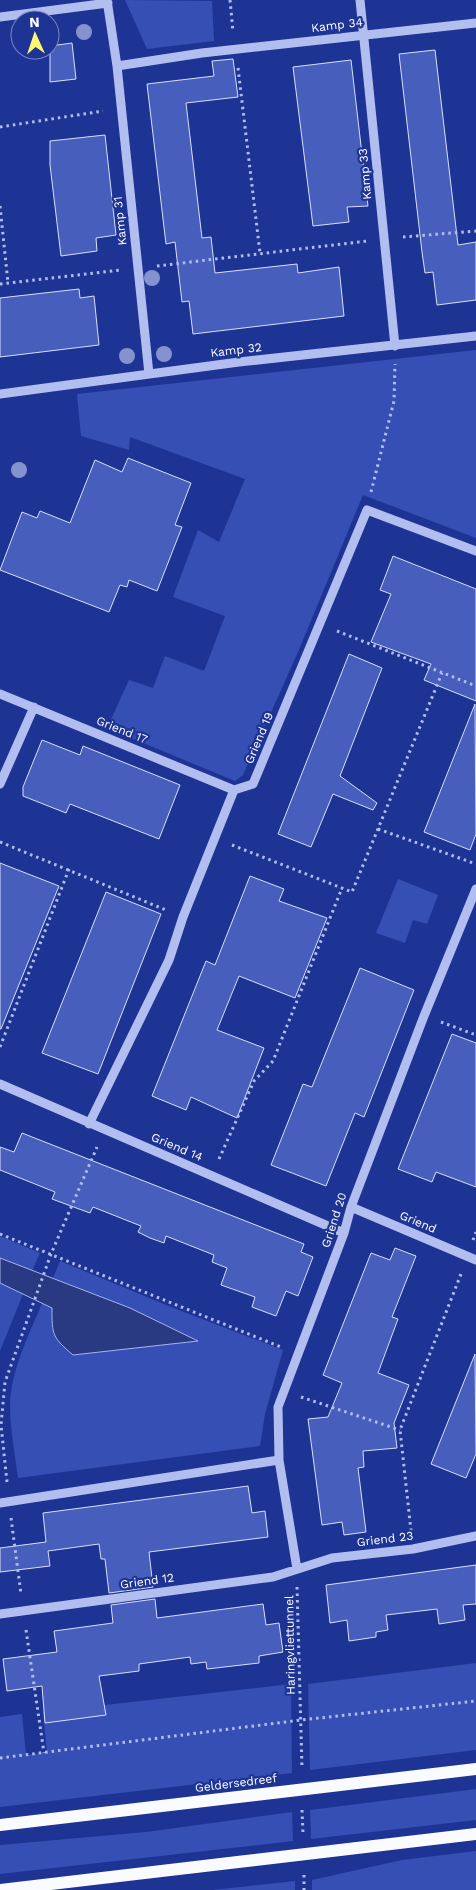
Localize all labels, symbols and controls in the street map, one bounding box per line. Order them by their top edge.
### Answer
north arrow [10,10,60,60]
text: N [29,14,40,30]
street label: Kamp 34 [310,15,364,35]
street label: Kamp 33 [356,148,374,200]
street label: Kamp 31 [110,196,130,246]
street label: Kamp 32 [210,340,262,360]
street label: Griend 19 [242,710,276,766]
street label: Griend 17 [94,713,150,747]
street label: Griend 14 [149,1130,205,1164]
street label: Griend 20 [319,1191,349,1249]
street label: Griend [397,1208,439,1236]
street label: Griend 23 [356,1529,414,1549]
street label: Griend 12 [119,1570,175,1592]
street label: Haringvliettunnel [282,1595,298,1695]
street label: Geldersedreef [194,1771,278,1795]

